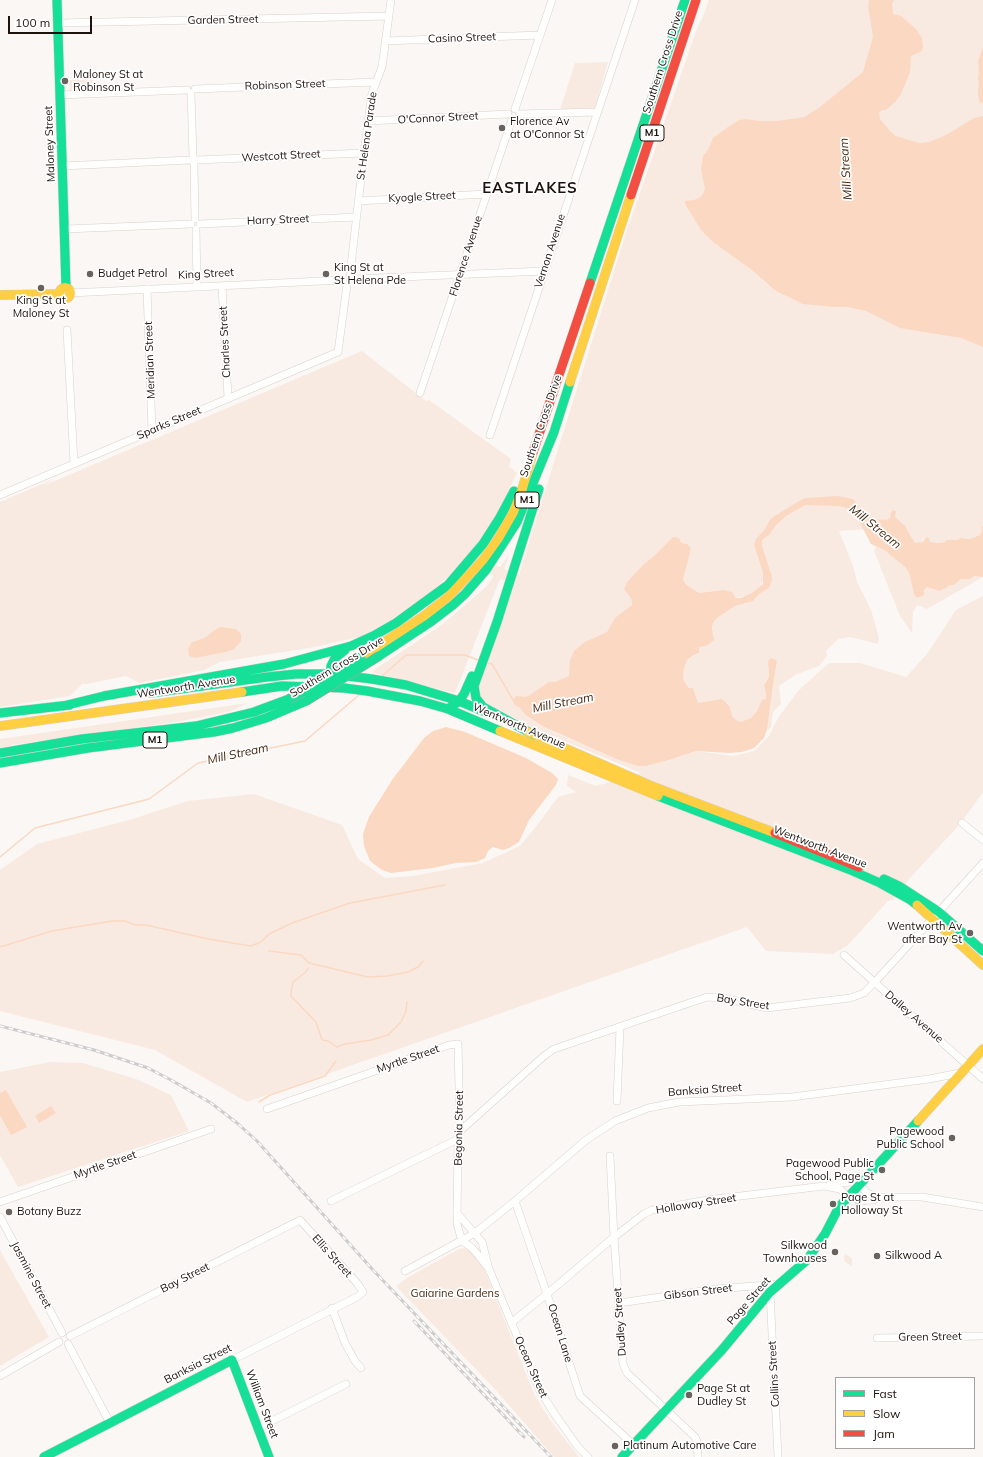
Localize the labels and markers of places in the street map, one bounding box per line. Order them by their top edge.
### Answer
place label: Maloney St at Robinson St [73,68,143,94]
marker: Maloney St at Robinson St [60,76,70,86]
place label: Florence Av at O'Connor St [510,115,584,141]
marker: Florence Av at O'Connor St [497,123,507,133]
place label: King St at St Helena Pde [334,261,406,287]
place label: Budget Petrol [98,267,167,281]
marker: Budget Petrol [85,269,95,279]
marker: King St at St Helena Pde [321,269,331,279]
marker: King St at Maloney St [36,283,46,293]
place label: King St at Maloney St [13,294,69,320]
place label: Wentworth Av after Bay St [887,920,962,946]
marker: Wentworth Av after Bay St [965,928,975,938]
place label: Pagewood Public School [876,1125,944,1151]
marker: Pagewood Public School [947,1133,957,1143]
place label: Pagewood Public School, Page St [786,1157,874,1183]
marker: Pagewood Public School, Page St [877,1165,887,1175]
place label: Page St at Holloway St [841,1191,903,1217]
marker: Page St at Holloway St [828,1199,838,1209]
place label: Botany Buzz [17,1205,82,1219]
marker: Botany Buzz [4,1207,14,1217]
place label: Silkwood Townhouses [763,1239,827,1265]
marker: Silkwood Townhouses [830,1247,840,1257]
place label: Silkwood A [885,1249,942,1263]
marker: Silkwood A [872,1251,882,1261]
place label: Page St at Dudley St [697,1382,750,1408]
marker: Page St at Dudley St [684,1390,694,1400]
place label: Platinum Automotive Care [623,1439,756,1453]
marker: Platinum Automotive Care [610,1441,620,1451]

